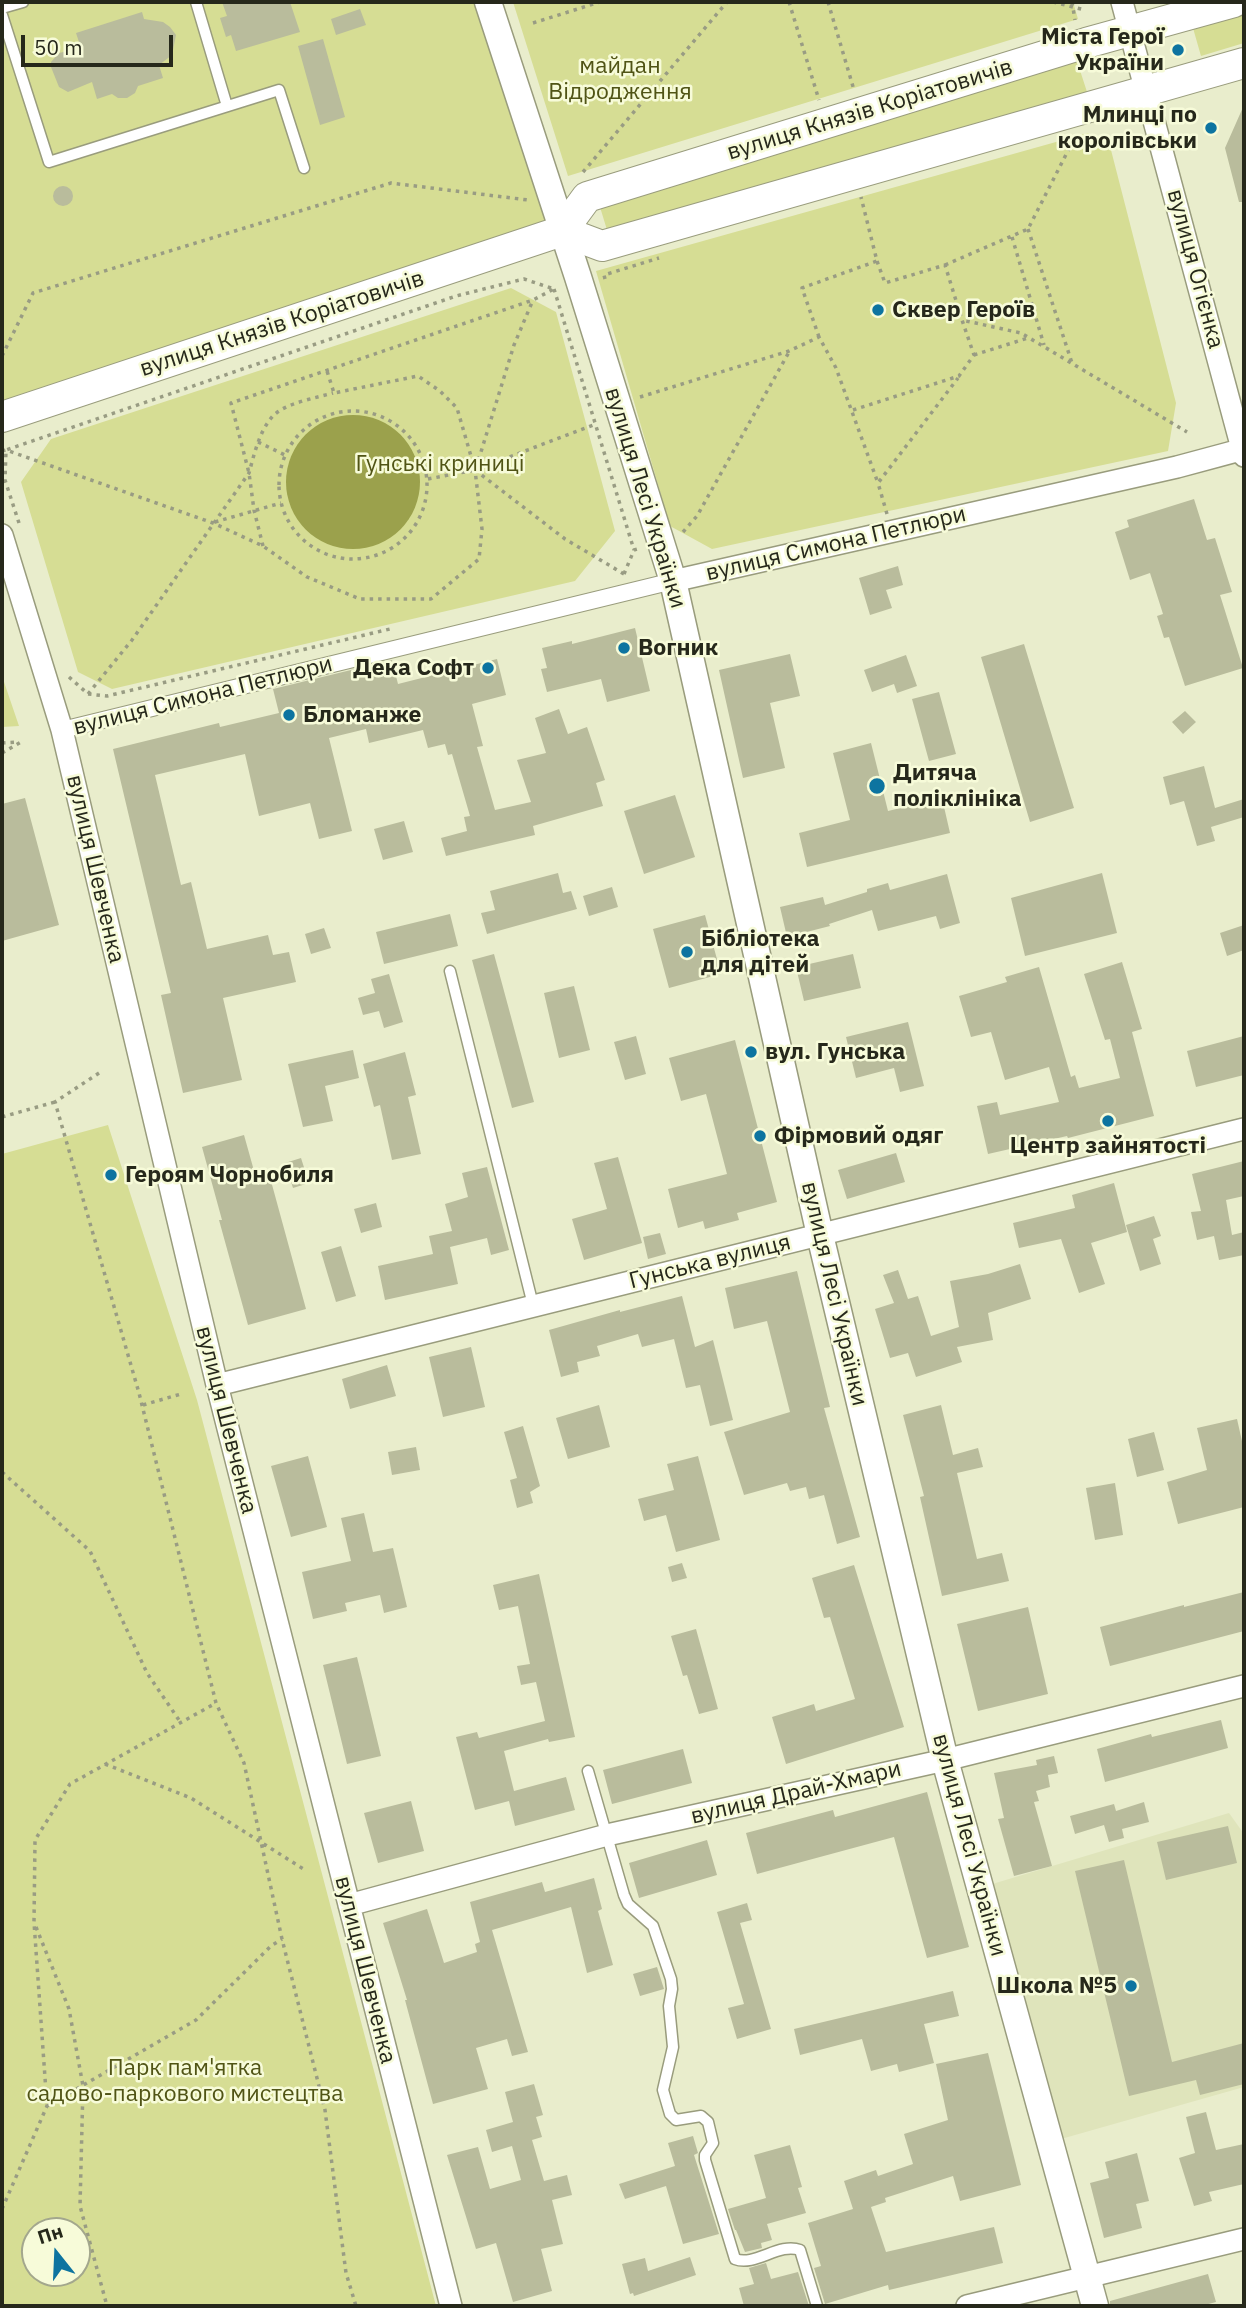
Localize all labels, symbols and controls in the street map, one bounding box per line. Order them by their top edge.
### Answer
scale bar [24,21,177,65]
place label: Міста Герої України [1041,23,1164,77]
text: 50 m [34,33,83,61]
marker: Міста Герої України [1170,42,1186,58]
park label: майдан Відродження [548,52,692,106]
street label: вулиця Князів Коріатовичів [724,53,1016,167]
place label: Млинці по королівськи [1058,101,1197,155]
marker: Млинці по королівськи [1203,120,1219,136]
street label: вулиця Огієнка [1160,186,1230,352]
street label: вулиця Князів Коріатовичів [136,265,428,383]
place label: Сквер Героїв [892,296,1035,324]
marker: Сквер Героїв [870,302,886,318]
street label: вулиця Лесі Українки [598,384,692,612]
park label: Гунські криниці [355,450,525,478]
street label: вулиця Симона Петлюри [703,501,969,587]
place label: Вогник [638,634,718,662]
marker: Вогник [616,640,632,656]
street label: вулиця Симона Петлюри [71,650,335,742]
place label: Дека Софт [353,654,474,682]
marker: Дека Софт [480,660,496,676]
place label: Бломанже [303,701,421,729]
marker: Бломанже [281,707,297,723]
place label: Дитяча поліклініка [893,759,1021,813]
street label: вулиця Шевченка [60,772,130,966]
marker: Дитяча поліклініка [867,776,887,796]
place label: Бібліотека для дітей [701,925,820,979]
marker: Бібліотека для дітей [679,944,695,960]
place label: вул. Гунська [765,1038,905,1066]
marker: вул. Гунська [743,1044,759,1060]
marker: Центр зайнятості [1100,1113,1116,1129]
place label: Фірмовий одяг [774,1122,944,1150]
marker: Фірмовий одяг [752,1128,768,1144]
place label: Центр зайнятості [1010,1132,1206,1160]
place label: Героям Чорнобиля [125,1161,334,1189]
marker: Героям Чорнобиля [103,1167,119,1183]
street label: вулиця Лесі Українки [795,1179,873,1409]
street label: Гунська вулиця [626,1229,794,1295]
street label: вулиця Шевченка [189,1323,263,1517]
street label: вулиця Лесі Українки [926,1731,1012,1959]
street label: вулиця Драй-Хмари [688,1755,904,1831]
street label: вулиця Шевченка [328,1873,402,2067]
place label: Школа №5 [996,1972,1117,2000]
marker: Школа №5 [1123,1978,1139,1994]
park label: Парк пам'ятка садово-паркового мистецтва [26,2054,344,2108]
north arrow [21,2217,91,2287]
text: Пн [34,2219,66,2249]

